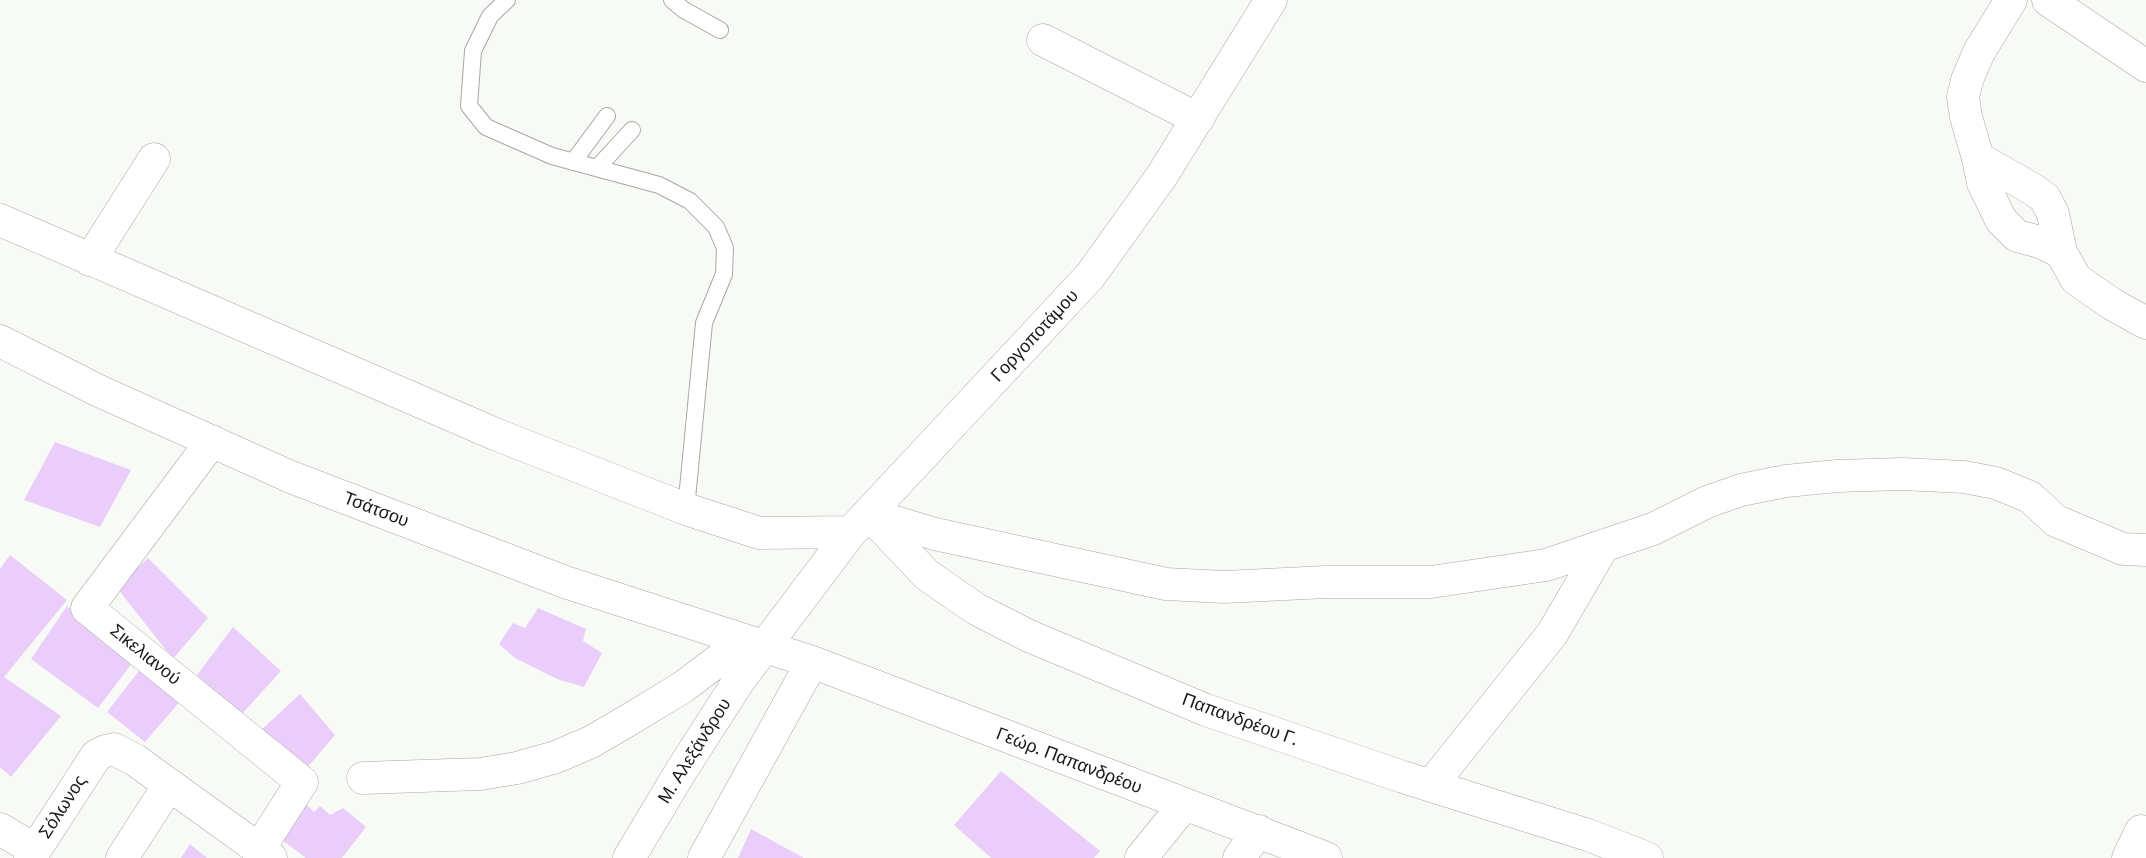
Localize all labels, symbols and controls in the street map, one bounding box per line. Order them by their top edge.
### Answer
street label: Γοργοποτάμου [987,285,1083,387]
street label: Τσάτσου [340,488,412,532]
street label: Σικελιανού [105,620,185,690]
street label: Παπανδρέου Γ. [1179,689,1301,751]
street label: Μ. Αλεξάνδρου [654,694,736,808]
street label: Γεώρ. Παπανδρέου [993,723,1145,799]
street label: Σόλωνος [35,771,91,843]

